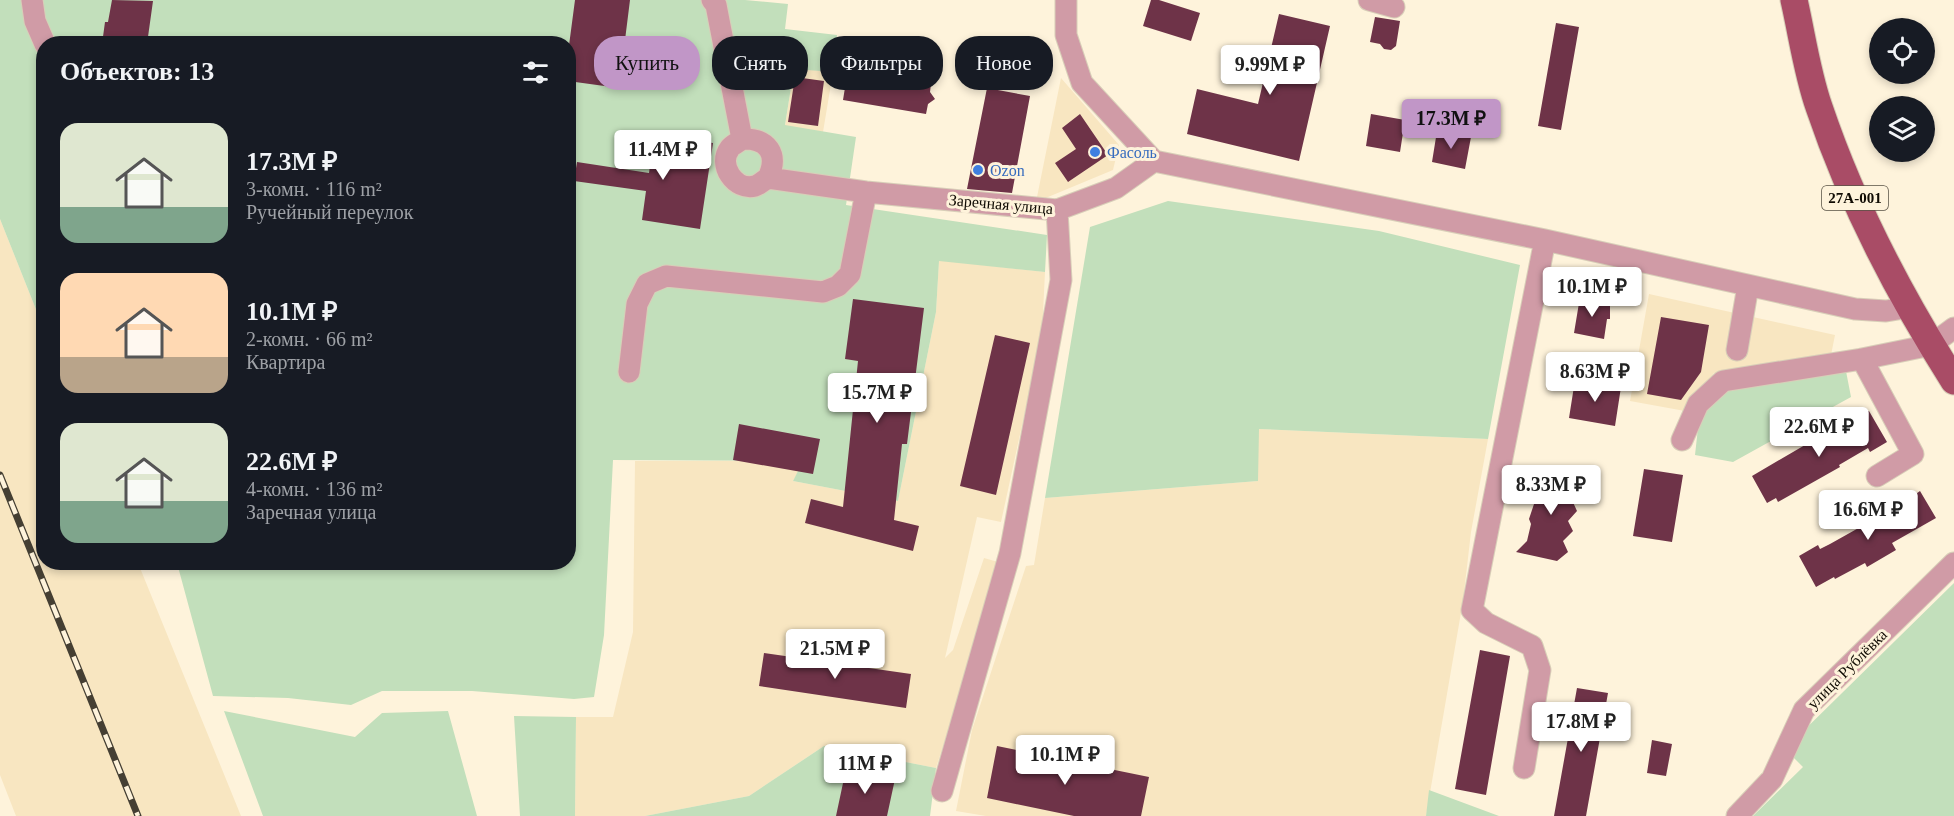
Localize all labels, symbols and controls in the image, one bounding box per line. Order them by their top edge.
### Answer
map controls [1869,18,1935,162]
button: locate [1869,18,1935,84]
chip: Купить [594,36,700,90]
chip: Снять [712,36,808,90]
chip: Фильтры [820,36,943,90]
chip: Новое [955,36,1053,90]
pin: 9.99M ₽ [1215,45,1325,96]
text: 9.99M ₽ [1235,53,1305,75]
icon: filters [519,56,552,89]
text: Объектов: 13 [60,57,214,86]
button: layers [1869,96,1935,162]
pin: 17.3M ₽ [1396,99,1506,150]
text: 17.3M ₽ [1416,107,1486,129]
pin: 11.4M ₽ [608,130,718,181]
text: 11.4M ₽ [628,138,698,160]
place label: Фасоль [1107,144,1157,161]
marker: Фасоль [1088,145,1102,159]
icon: home [108,147,180,219]
text: 17.3M ₽ [246,147,338,176]
place label: Ozon [990,162,1025,179]
marker: Ozon [971,163,985,177]
text: 3-комн. · 116 m² [246,178,382,200]
road number: 27А-001 [1822,186,1888,210]
street label: Заречная улица [948,191,1054,218]
text: Ручейный переулок [246,201,413,223]
pin: 10.1M ₽ [1537,267,1647,318]
text: 10.1M ₽ [1557,275,1627,297]
icon: home [108,297,180,369]
text: 10.1M ₽ [246,297,338,326]
text: 2-комн. · 66 m² [246,328,373,350]
text: Квартира [246,351,325,373]
pin: 8.63M ₽ [1540,352,1650,403]
text: 8.63M ₽ [1560,360,1630,382]
pin: 15.7M ₽ [822,373,932,424]
text: 15.7M ₽ [842,381,912,403]
pin: 22.6M ₽ [1764,407,1874,458]
text: 22.6M ₽ [1784,415,1854,437]
icon: home [108,447,180,519]
text: 22.6M ₽ [246,447,338,476]
pin: 8.33M ₽ [1496,465,1606,516]
text: 8.33M ₽ [1516,473,1586,495]
text: 4-комн. · 136 m² [246,478,383,500]
pin: 16.6M ₽ [1813,490,1923,541]
text: 16.6M ₽ [1833,498,1903,520]
text: Заречная улица [246,501,377,523]
street label: улица Рублёвка [1804,626,1891,713]
pin: 21.5M ₽ [780,629,890,680]
text: 21.5M ₽ [800,637,870,659]
pin: 17.8M ₽ [1526,702,1636,753]
text: 17.8M ₽ [1546,710,1616,732]
pin: 10.1M ₽ [1010,735,1120,786]
text: 10.1M ₽ [1030,743,1100,765]
pin: 11M ₽ [823,744,907,795]
text: 11M ₽ [838,752,892,774]

